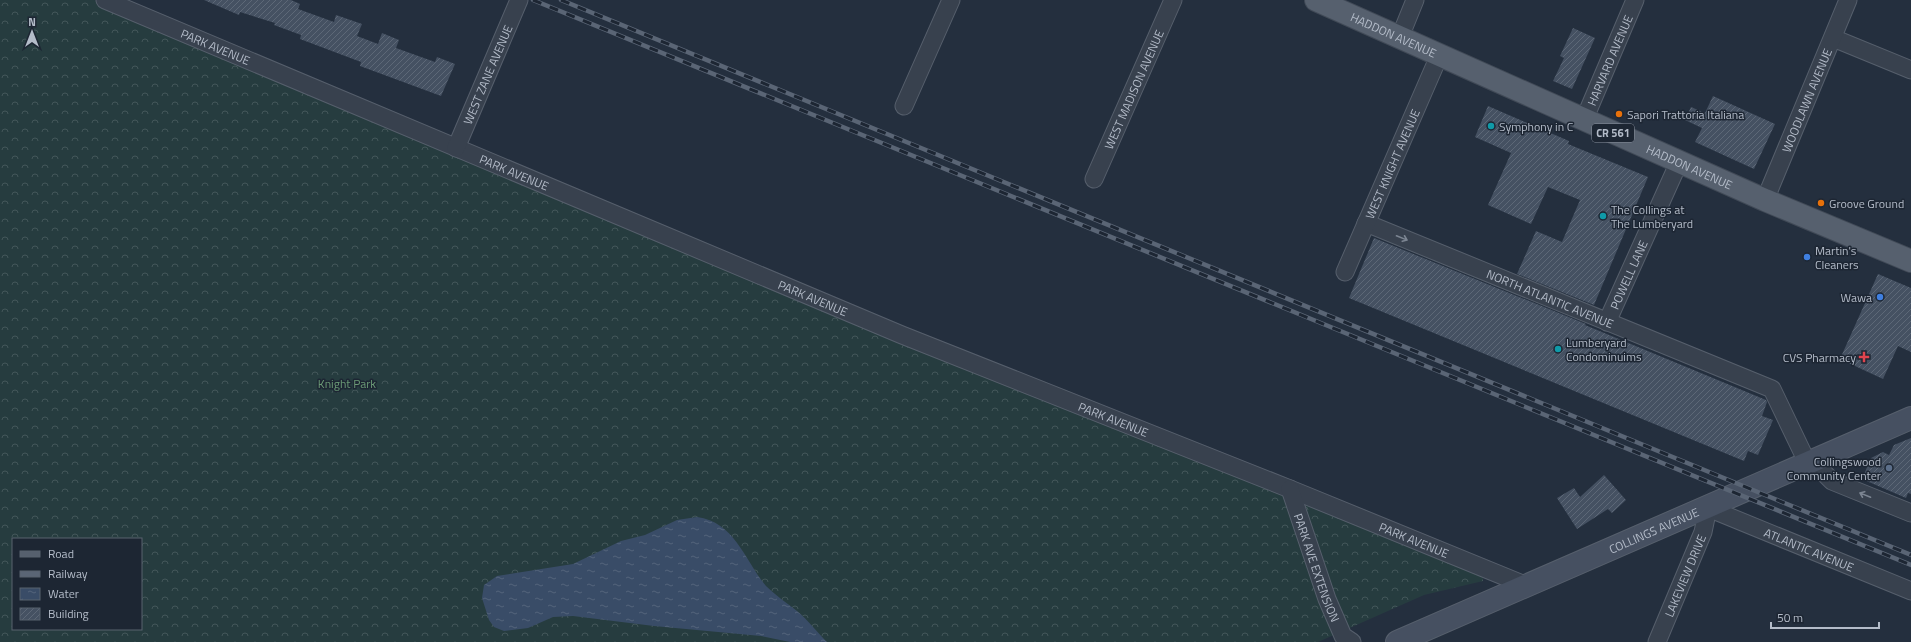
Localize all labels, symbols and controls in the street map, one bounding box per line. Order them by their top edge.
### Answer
street label: HADDON AVENUE [1348,7,1440,62]
street label: HARVARD AVENUE [1582,11,1637,109]
north arrow [12,12,52,52]
text: N [28,14,36,30]
street label: WEST ZANE AVENUE [458,21,517,127]
street label: PARK AVENUE [178,23,254,70]
street label: WEST MADISON AVENUE [1099,26,1168,152]
street label: WOODLAWN AVENUE [1776,45,1837,155]
place label: Sapori Trattoria Italiana [1627,105,1744,124]
street label: WEST KNIGHT AVENUE [1360,106,1424,222]
marker: Sapori Trattoria Italiana [1614,109,1624,119]
place label: Symphony in C [1499,117,1574,136]
marker: Symphony in C [1486,121,1496,131]
road number: CR 561 [1592,124,1634,142]
street label: HADDON AVENUE [1644,139,1736,194]
street label: PARK AVENUE [477,149,552,195]
place label: Groove Ground [1829,194,1904,213]
marker: Groove Ground [1816,198,1826,208]
place label: The Collings at The Lumberyard [1611,200,1693,233]
marker: The Collings at The Lumberyard [1598,211,1608,221]
one-way arrow [1396,234,1408,242]
street label: POWELL LANE [1604,237,1652,312]
place label: Martin's Cleaners [1815,241,1859,274]
marker: Martin's Cleaners [1802,252,1812,262]
street label: NORTH ATLANTIC AVENUE [1484,264,1617,333]
street label: PARK AVENUE [775,275,851,321]
place label: Wawa [1840,288,1872,307]
marker: Wawa [1875,292,1885,302]
place label: Lumberyard Condominuims [1566,333,1642,366]
marker: Lumberyard Condominuims [1553,344,1563,354]
place label: CVS Pharmacy [1783,348,1856,367]
marker: CVS Pharmacy [1859,352,1869,362]
park label: Knight Park [318,374,376,393]
street label: PARK AVENUE [1076,396,1152,441]
place label: Collingswood Community Center [1787,452,1881,485]
marker: Collingswood Community Center [1884,463,1894,473]
one-way arrow [1860,490,1872,498]
street label: COLLINGS AVENUE [1606,502,1702,558]
street label: PARK AVE EXTENSION [1289,511,1345,625]
street label: PARK AVENUE [1376,517,1452,563]
street label: ATLANTIC AVENUE [1761,523,1857,576]
street label: LAKEVIEW DRIVE [1659,531,1711,620]
legend [12,538,142,630]
text: Road [48,544,74,563]
text: Railway [48,564,88,583]
text: Water [48,584,79,603]
text: Building [48,604,89,623]
scale bar [1771,604,1879,630]
text: 50 m [1777,608,1803,627]

